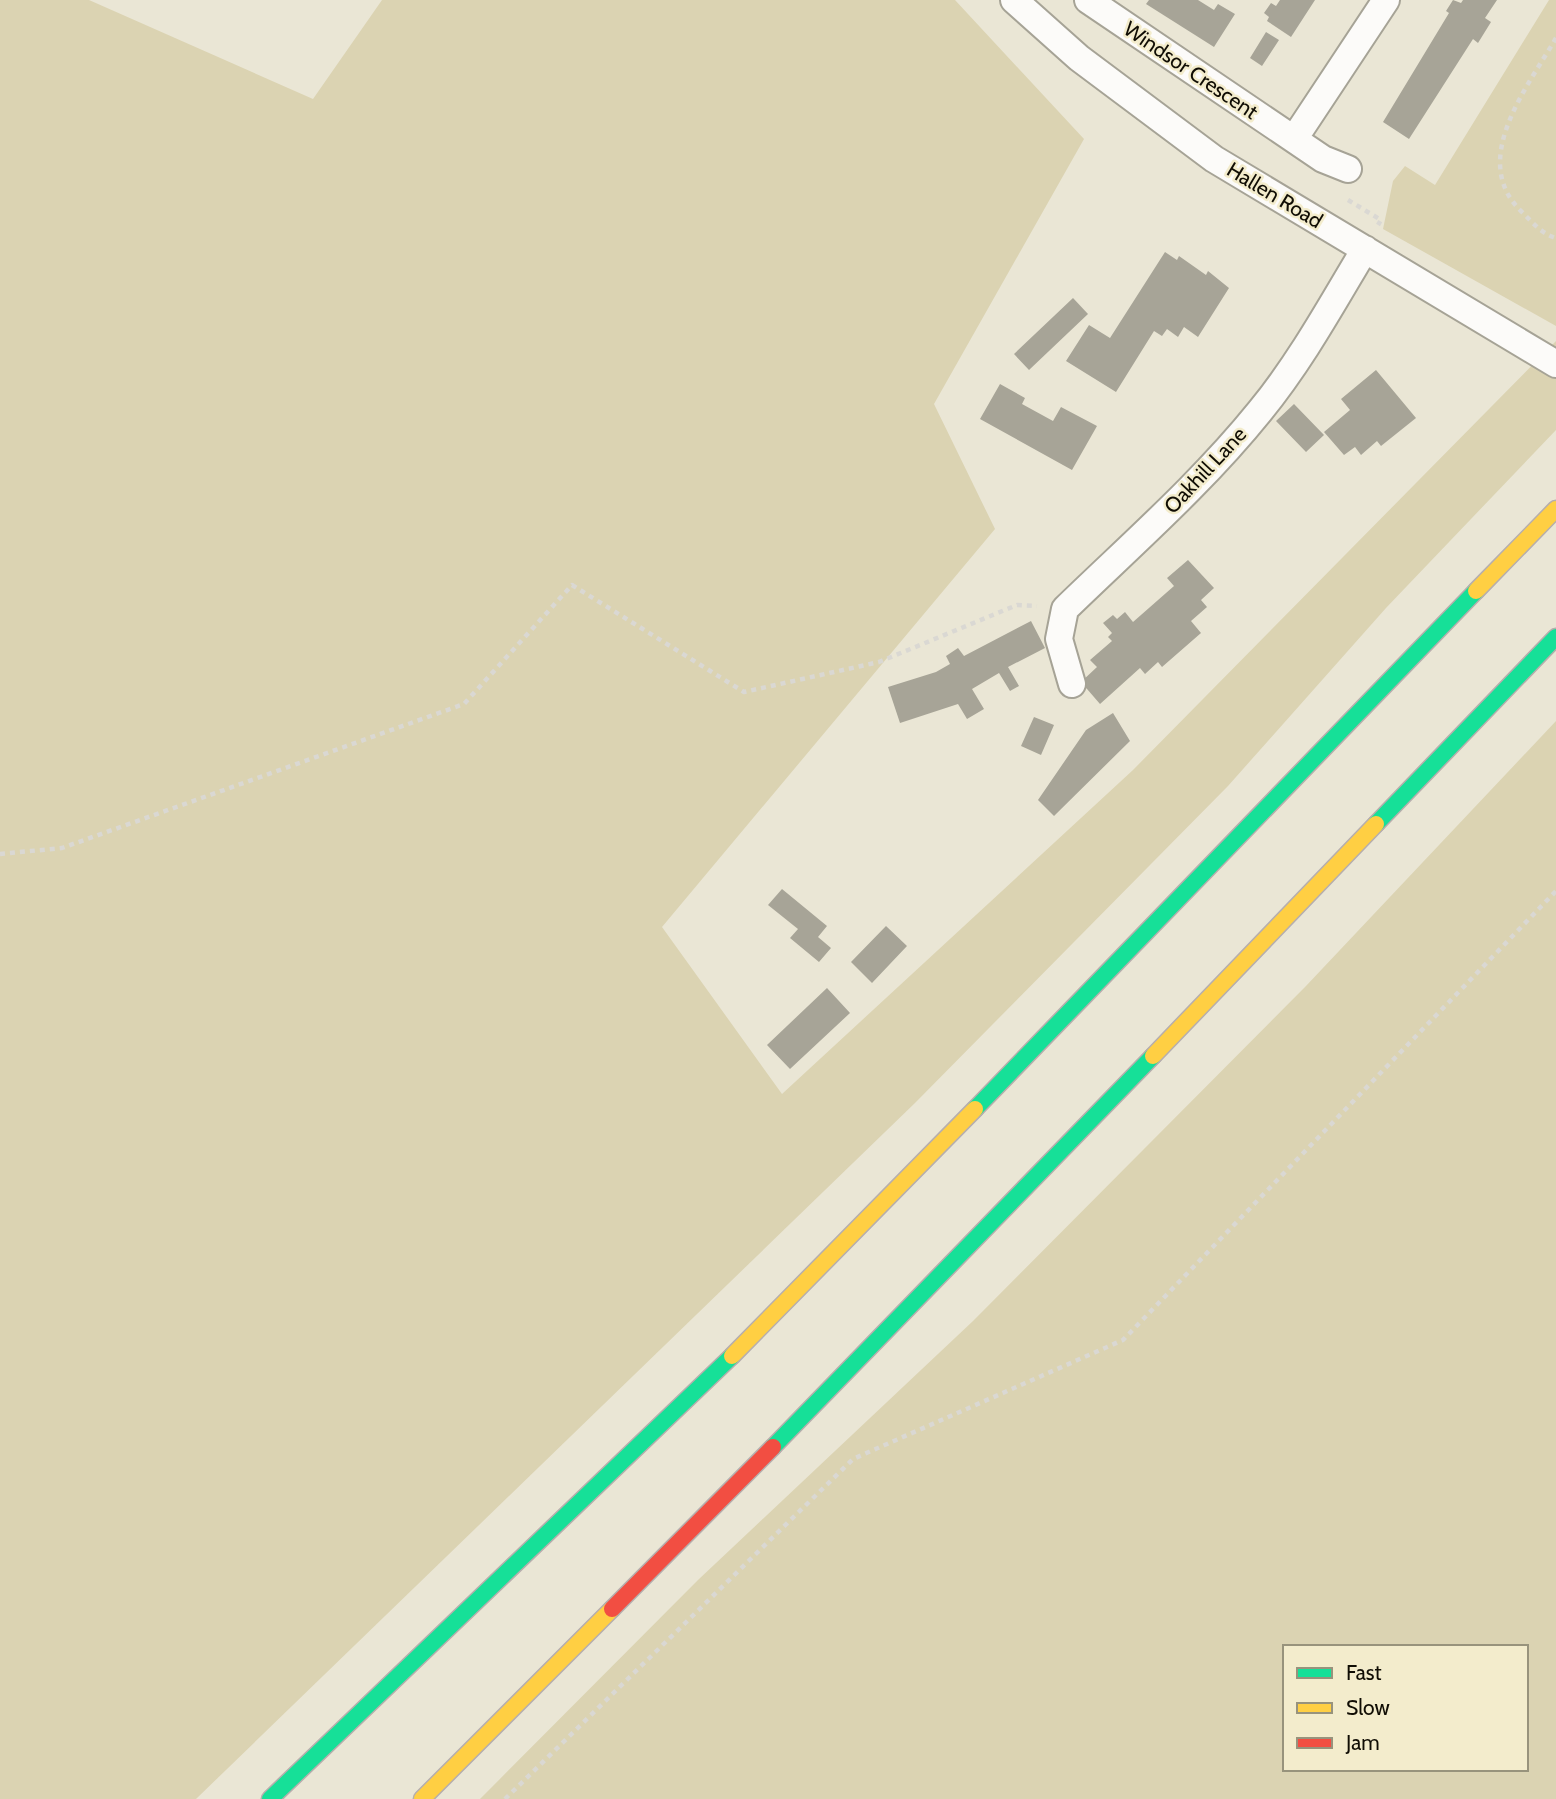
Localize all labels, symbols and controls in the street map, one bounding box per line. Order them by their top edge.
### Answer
street label: Windsor Crescent [1119,16,1263,124]
street label: Hallen Road [1223,157,1327,233]
street label: Oakhill Lane [1159,421,1251,518]
legend [1283,1645,1528,1771]
text: Fast [1346,1660,1382,1685]
text: Slow [1346,1695,1390,1720]
text: Jam [1345,1730,1380,1755]

